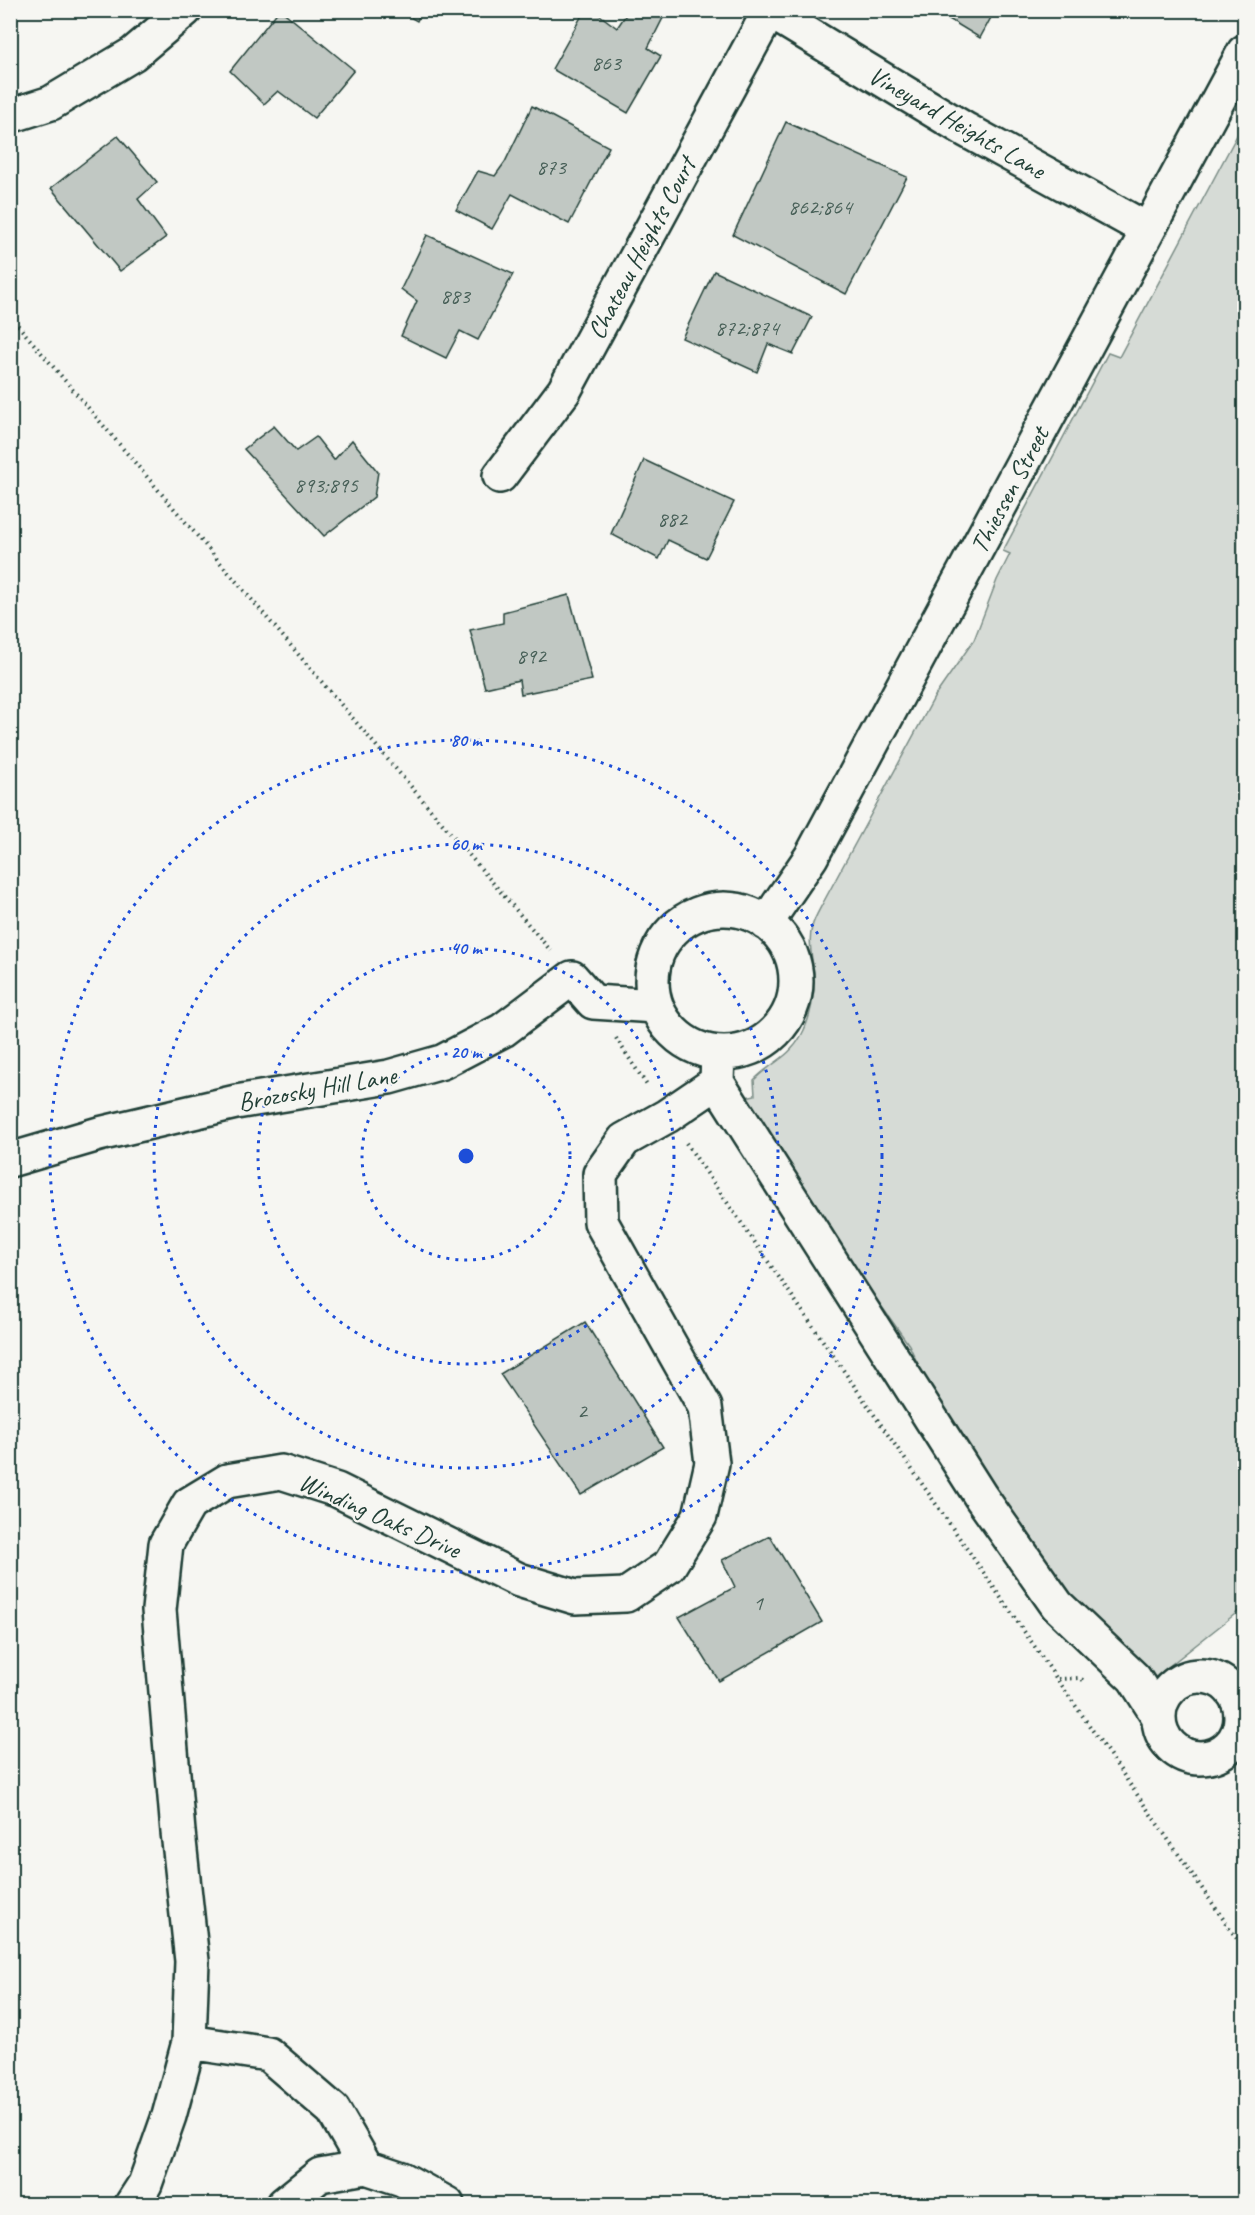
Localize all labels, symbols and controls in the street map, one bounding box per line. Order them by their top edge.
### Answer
house number: 863 [591,49,623,77]
street label: Vineyard Heights Lane [863,59,1052,187]
street label: Chateau Heights Court [580,149,705,345]
house number: 873 [536,153,568,181]
house number: 862;864 [788,193,854,221]
house number: 883 [440,282,472,310]
house number: 872;874 [715,314,781,342]
street label: Thiessen Street [962,419,1058,559]
house number: 893;895 [294,471,359,499]
house number: 882 [657,505,689,533]
house number: 892 [516,642,548,670]
text: 80 m [451,729,483,751]
text: 60 m [450,833,483,855]
text: 40 m [451,937,483,959]
text: 20 m [451,1041,483,1063]
street label: Brozosky Hill Lane [235,1058,400,1119]
centre of rings [456,1146,476,1166]
house number: 2 [577,1397,589,1425]
street label: Winding Oaks Drive [294,1465,467,1566]
house number: 1 [753,1589,764,1617]

